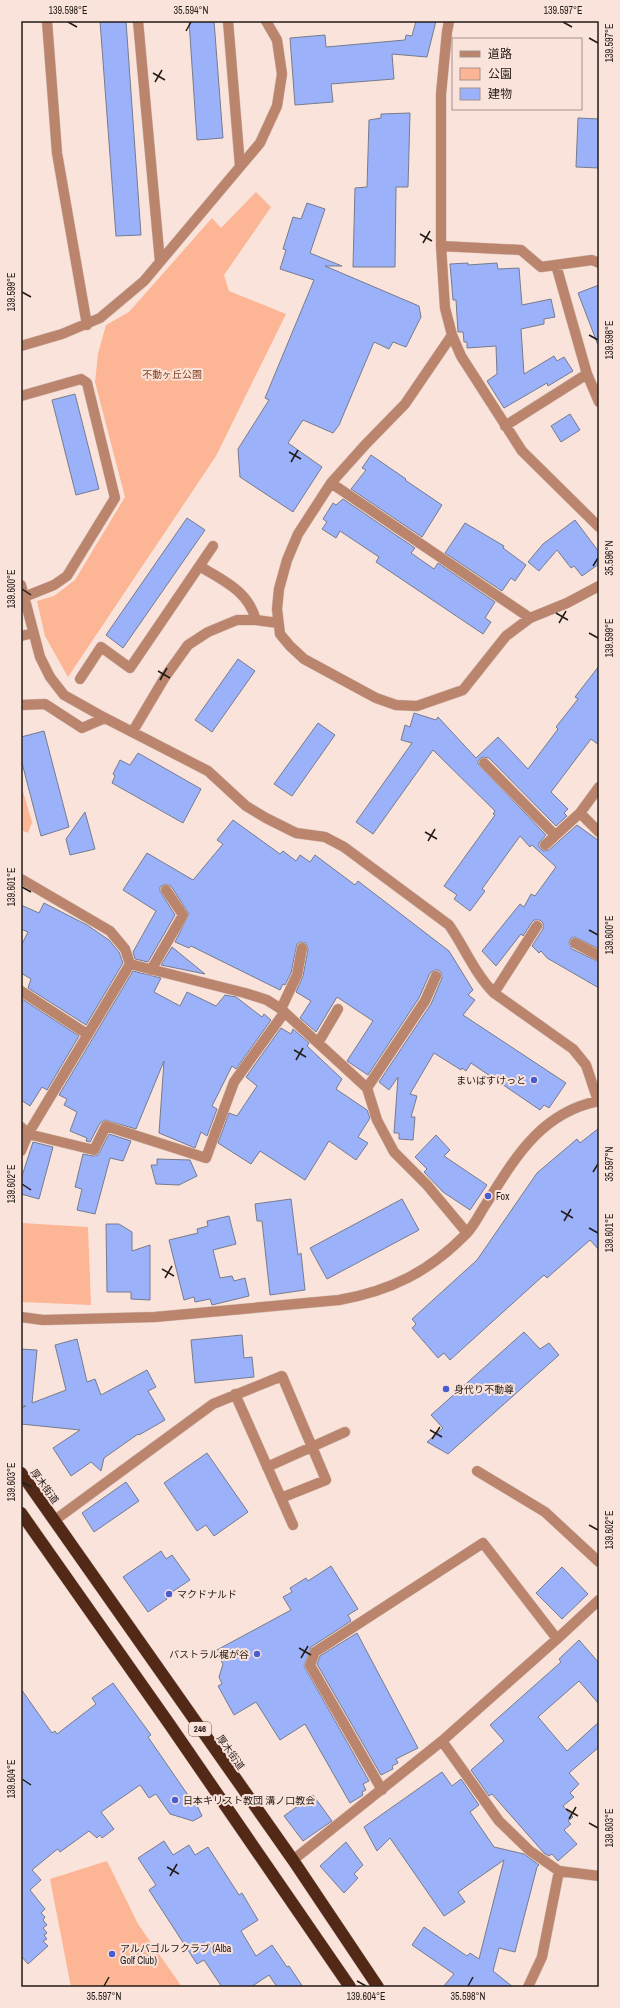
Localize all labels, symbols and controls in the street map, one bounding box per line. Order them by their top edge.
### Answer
text: 139.598°E [48,4,88,17]
text: 35.594°N [174,4,209,17]
text: 139.597°E [543,4,583,17]
text: 139.597°E [603,23,616,63]
legend [452,38,582,110]
text: 道路 [488,46,512,62]
text: 公園 [488,66,512,82]
text: 建物 [488,86,512,102]
text: 139.599°E [5,272,18,312]
text: 139.598°E [603,320,616,360]
park label: 不動ヶ丘公園 [142,368,202,381]
text: 35.596°N [603,540,616,576]
text: 139.600°E [5,569,18,609]
text: 139.599°E [603,618,616,658]
text: 139.601°E [5,867,18,907]
text: 139.600°E [603,915,616,955]
place label: まいばすけっと [456,1074,526,1087]
marker: まいばすけっと [529,1075,539,1085]
text: 35.597°N [603,1146,616,1182]
text: 139.602°E [5,1164,18,1204]
place label: Fox [496,1190,510,1203]
marker: Fox [483,1191,493,1201]
text: 139.601°E [603,1213,616,1253]
place label: 身代り不動尊 [454,1383,514,1396]
marker: 身代り不動尊 [441,1384,451,1394]
text: 139.603°E [5,1462,18,1502]
street label: 厚木街道 [28,1466,62,1506]
text: 139.602°E [603,1510,616,1550]
place label: マクドナルド [177,1588,237,1601]
marker: マクドナルド [164,1589,174,1599]
place label: パストラル梶が谷 [169,1648,249,1661]
marker: パストラル梶が谷 [252,1649,262,1659]
road number: 246 [189,1722,211,1736]
street label: 厚木街道 [214,1732,247,1772]
text: 139.604°E [5,1759,18,1799]
place label: 日本キリスト教団 溝ノ口教会 [183,1794,315,1807]
marker: 日本キリスト教団 溝ノ口教会 [170,1795,180,1805]
text: 139.603°E [603,1808,616,1848]
place label: アルバゴルフクラブ (Alba Golf Club) [120,1942,232,1967]
marker: アルバゴルフクラブ (Alba Golf Club) [107,1949,117,1959]
text: 35.597°N [87,1990,122,2003]
text: 139.604°E [346,1990,386,2003]
text: 35.598°N [451,1990,486,2003]

